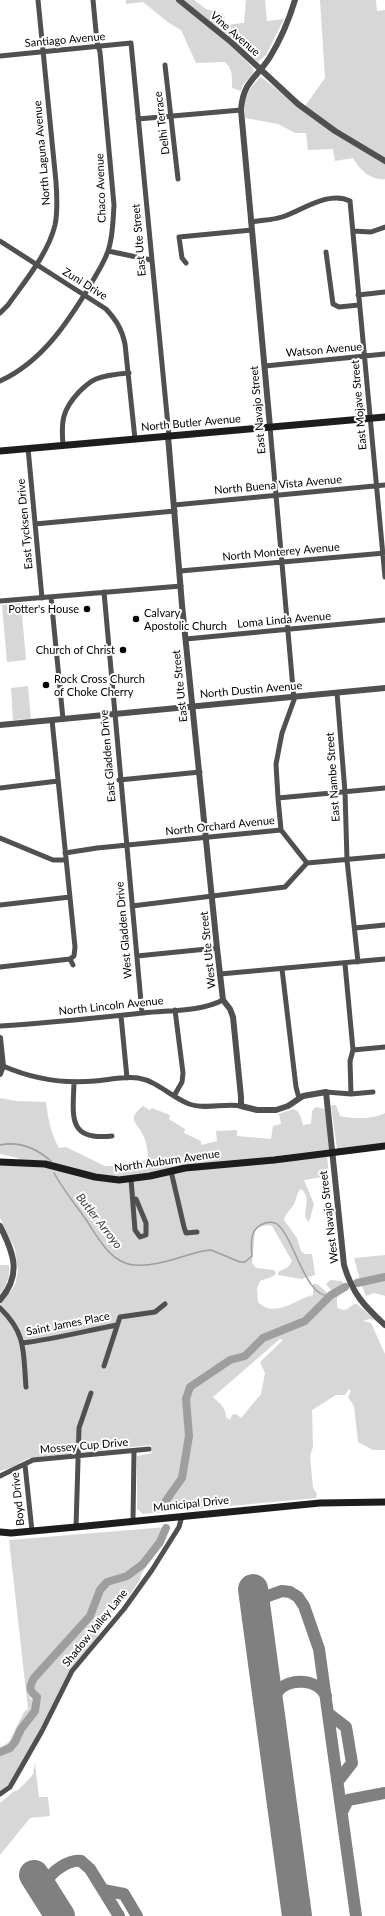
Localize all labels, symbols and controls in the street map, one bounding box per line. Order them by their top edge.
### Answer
street label: Vine Avenue [208,9,262,59]
street label: Santiago Avenue [24,30,106,50]
street label: Delhi Terrace [152,91,172,155]
street label: North Laguna Avenue [31,100,53,206]
street label: Chaco Avenue [93,153,109,223]
street label: East Ute Street [129,203,149,277]
street label: Zuni Drive [60,265,110,303]
street label: Watson Avenue [285,340,363,360]
street label: East Mojave Street [348,359,370,451]
street label: East Navajo Street [248,365,268,455]
street label: North Butler Avenue [141,412,241,434]
street label: North Buena Vista Avenue [214,473,342,497]
street label: East Tycksen Drive [14,478,36,570]
street label: North Monterey Avenue [222,540,340,564]
place label: Potter's House [8,602,79,616]
marker: Potter's House [82,604,92,614]
place label: Calvary Apostolic Church [144,606,227,632]
street label: Loma Linda Avenue [237,609,331,631]
marker: Calvary Apostolic Church [131,614,141,624]
place label: Church of Christ [36,643,115,657]
marker: Church of Christ [118,645,128,655]
street label: East Ute Street [170,649,190,723]
place label: Rock Cross Church of Choke Cherry [54,672,145,698]
street label: North Dustin Avenue [199,679,303,701]
marker: Rock Cross Church of Choke Cherry [41,680,51,690]
street label: East Gladden Drive [97,709,119,803]
street label: East Nambe Street [323,732,343,822]
street label: North Orchard Avenue [165,814,275,838]
street label: West Gladden Drive [113,881,135,979]
street label: West Ute Street [197,911,219,989]
street label: North Lincoln Avenue [58,994,164,1018]
street label: North Auburn Avenue [113,1147,221,1175]
street label: West Navajo Street [317,1170,341,1264]
water label: Butler Arroyo [73,1190,125,1252]
street label: Saint James Place [25,1309,111,1339]
street label: Mossey Cup Drive [39,1436,129,1456]
street label: Boyd Drive [9,1472,27,1526]
street label: Municipal Drive [152,1493,230,1515]
street label: Shadow Valley Lane [60,1587,130,1669]

